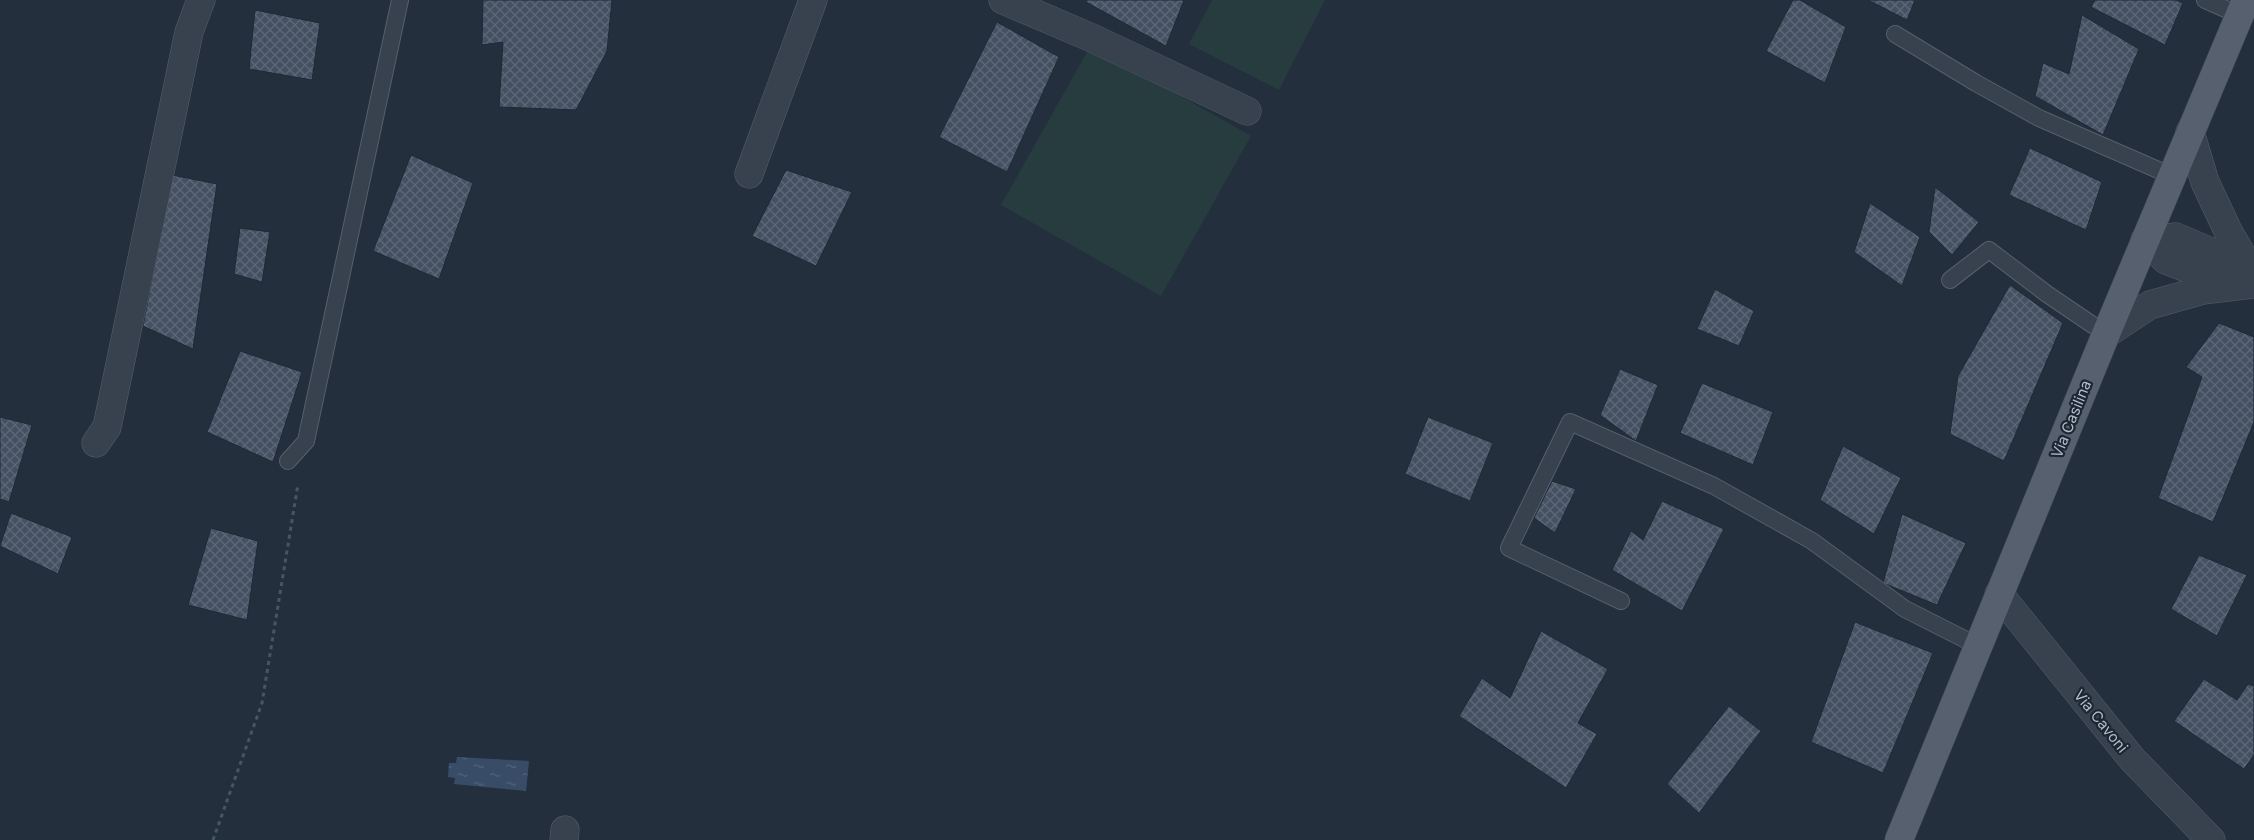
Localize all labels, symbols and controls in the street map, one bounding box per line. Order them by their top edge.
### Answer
street label: Via Casilina [2047,377,2095,461]
street label: Via Cavoni [2070,686,2132,756]

